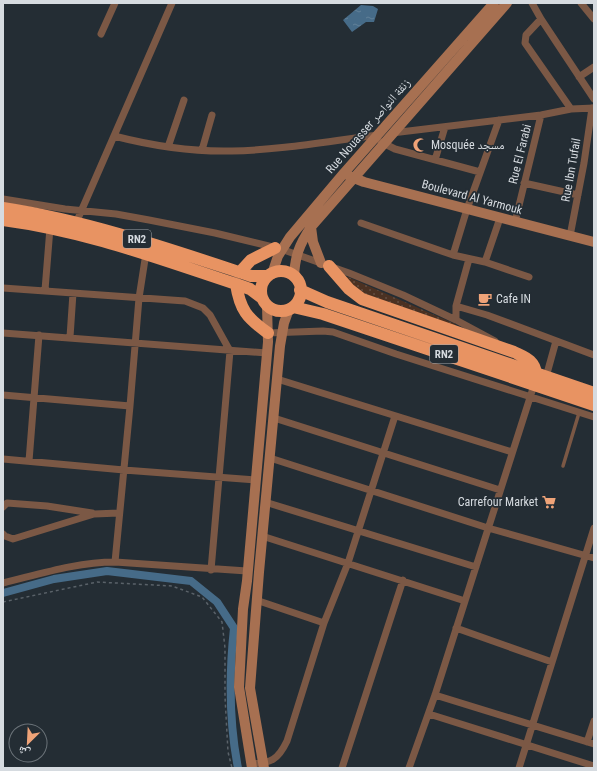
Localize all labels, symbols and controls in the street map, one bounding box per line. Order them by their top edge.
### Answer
street label: Rue Nouasser زنقة النواصر [323,75,413,176]
street label: Rue El Farabi [506,123,534,185]
mosque icon: Mosquée مسجد [412,137,428,153]
street label: Rue Ibn Tufail [559,137,583,203]
place label: Mosquée مسجد [431,138,504,152]
street label: Boulevard Al Yarmouk [420,177,524,217]
road number: RN2 [123,230,151,248]
cafe icon: Cafe IN [477,291,493,307]
place label: Cafe IN [496,292,531,306]
road number: RN2 [430,345,458,363]
supermarket icon: Carrefour Market [541,494,557,510]
place label: Carrefour Market [458,495,538,509]
north arrow [8,723,48,763]
text: ش [16,742,33,760]

